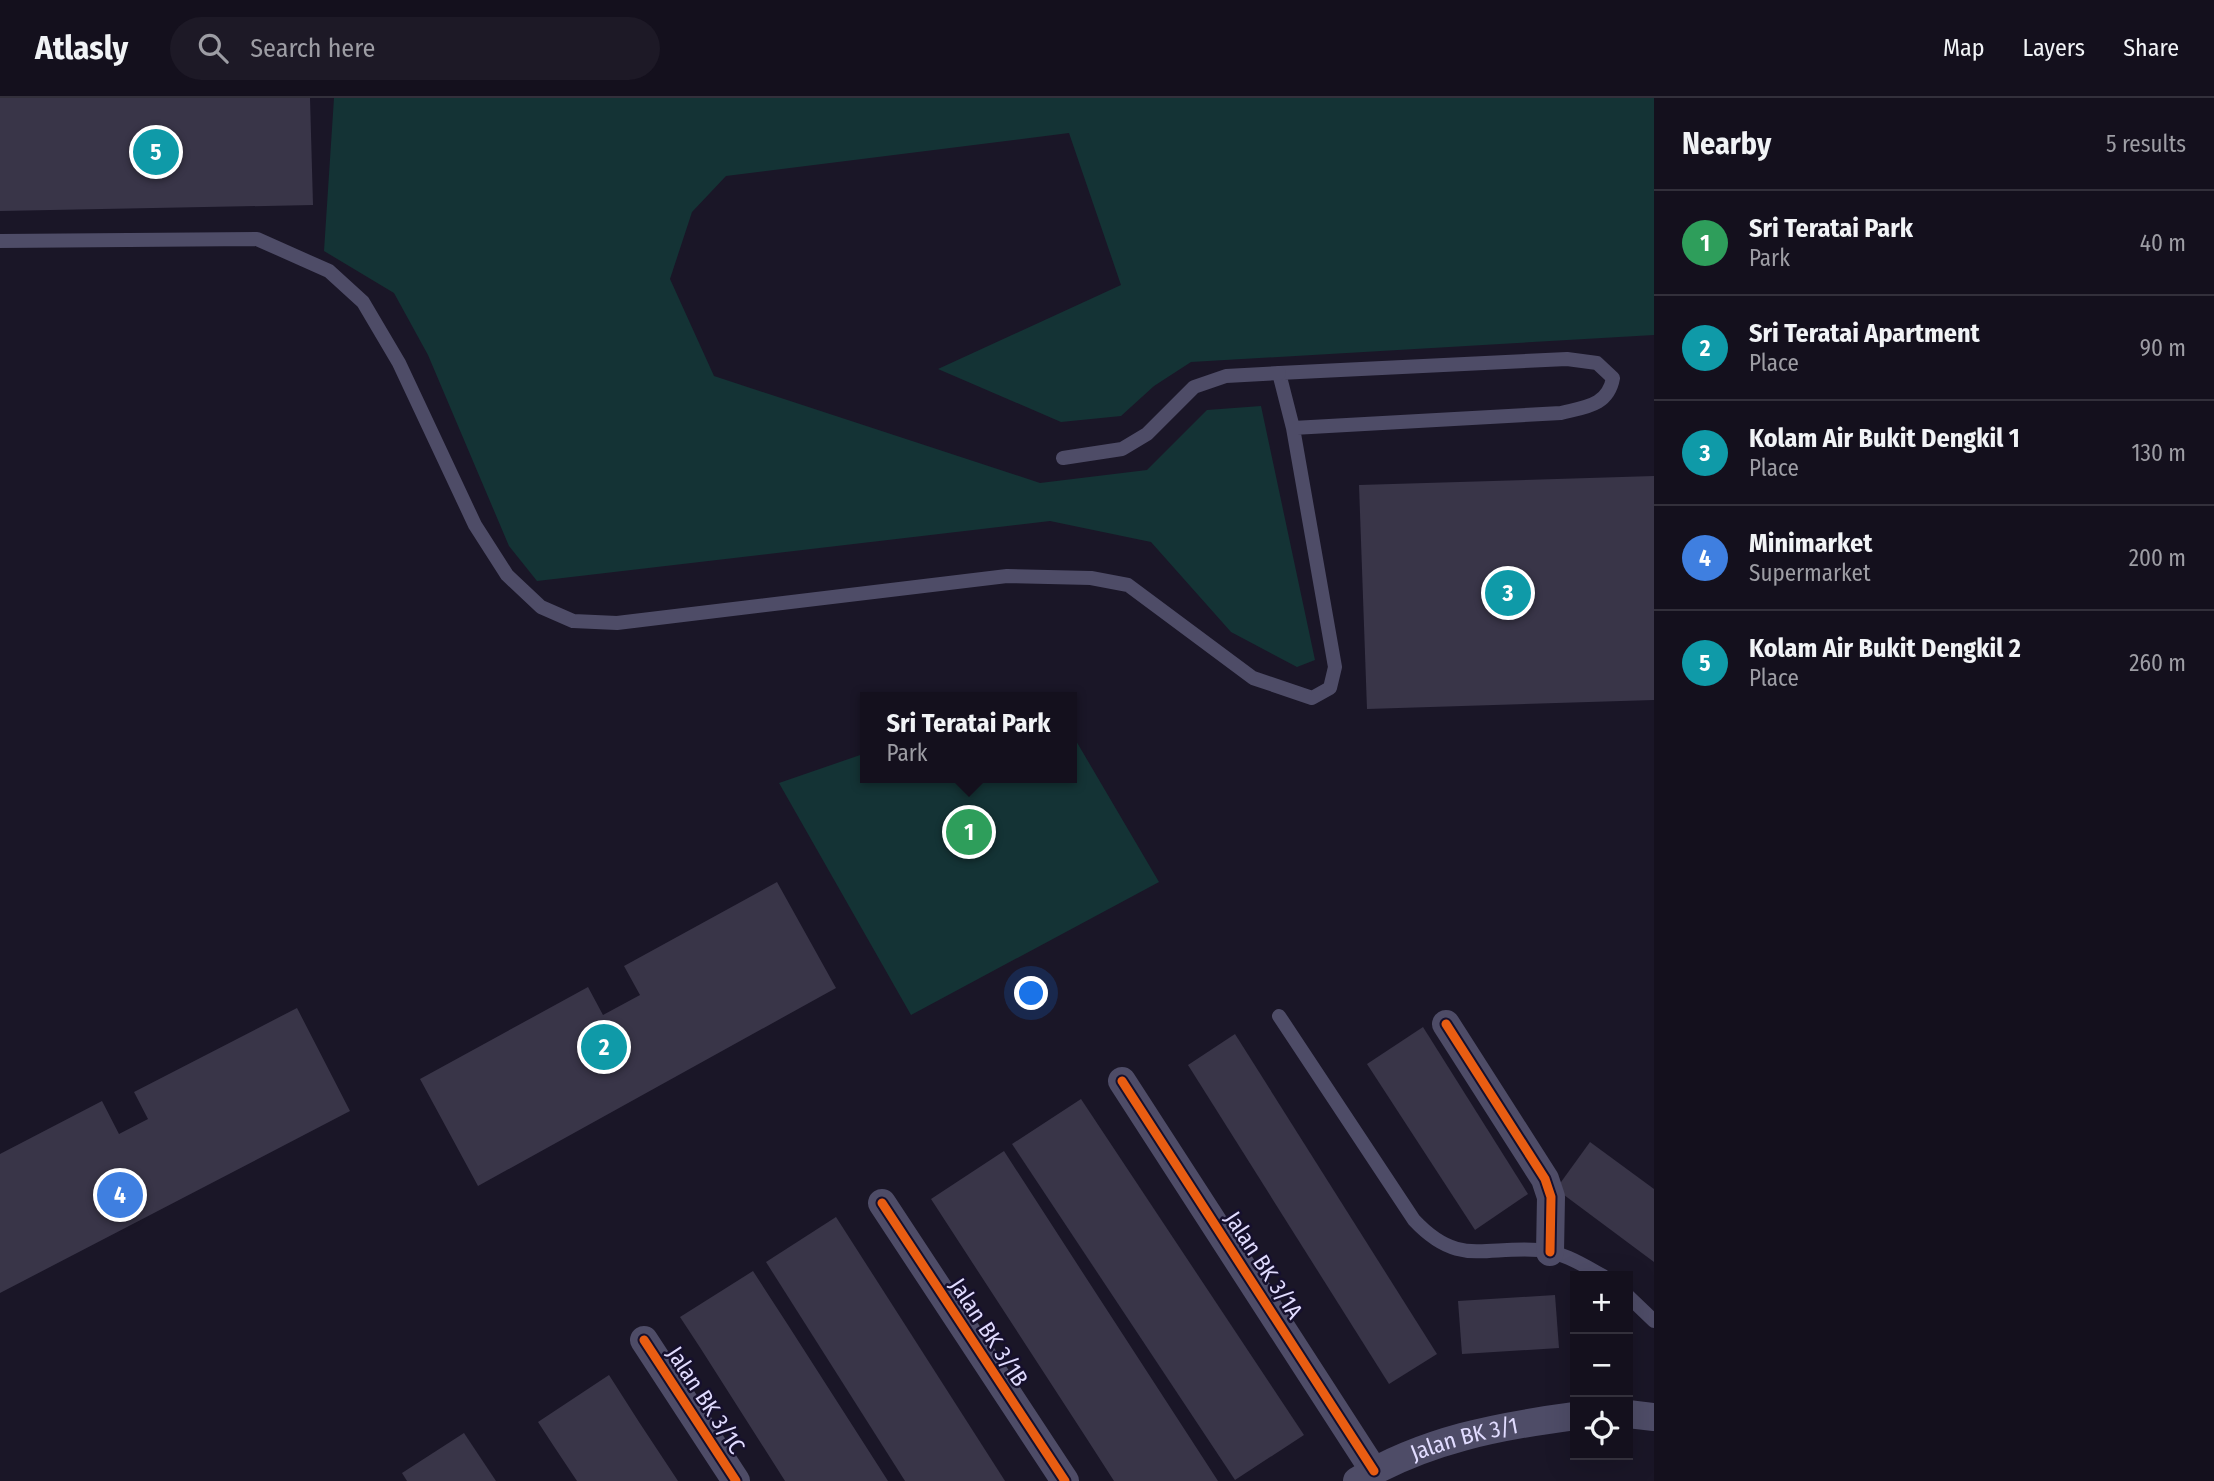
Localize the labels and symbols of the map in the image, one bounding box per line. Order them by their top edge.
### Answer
pin: 5 [133,126,179,178]
pin: 3 [1485,567,1531,619]
pin: 1 [946,806,992,858]
your location [1014,976,1048,1010]
pin: 2 [581,1021,627,1073]
pin: 4 [97,1169,143,1221]
street label: Jalan BK 3/1A [1219,1206,1309,1324]
street label: Jalan BK 3/1B [944,1273,1034,1391]
street label: Jalan BK 3/1C [661,1341,751,1459]
street label: Jalan BK 3/1 [1406,1411,1520,1467]

